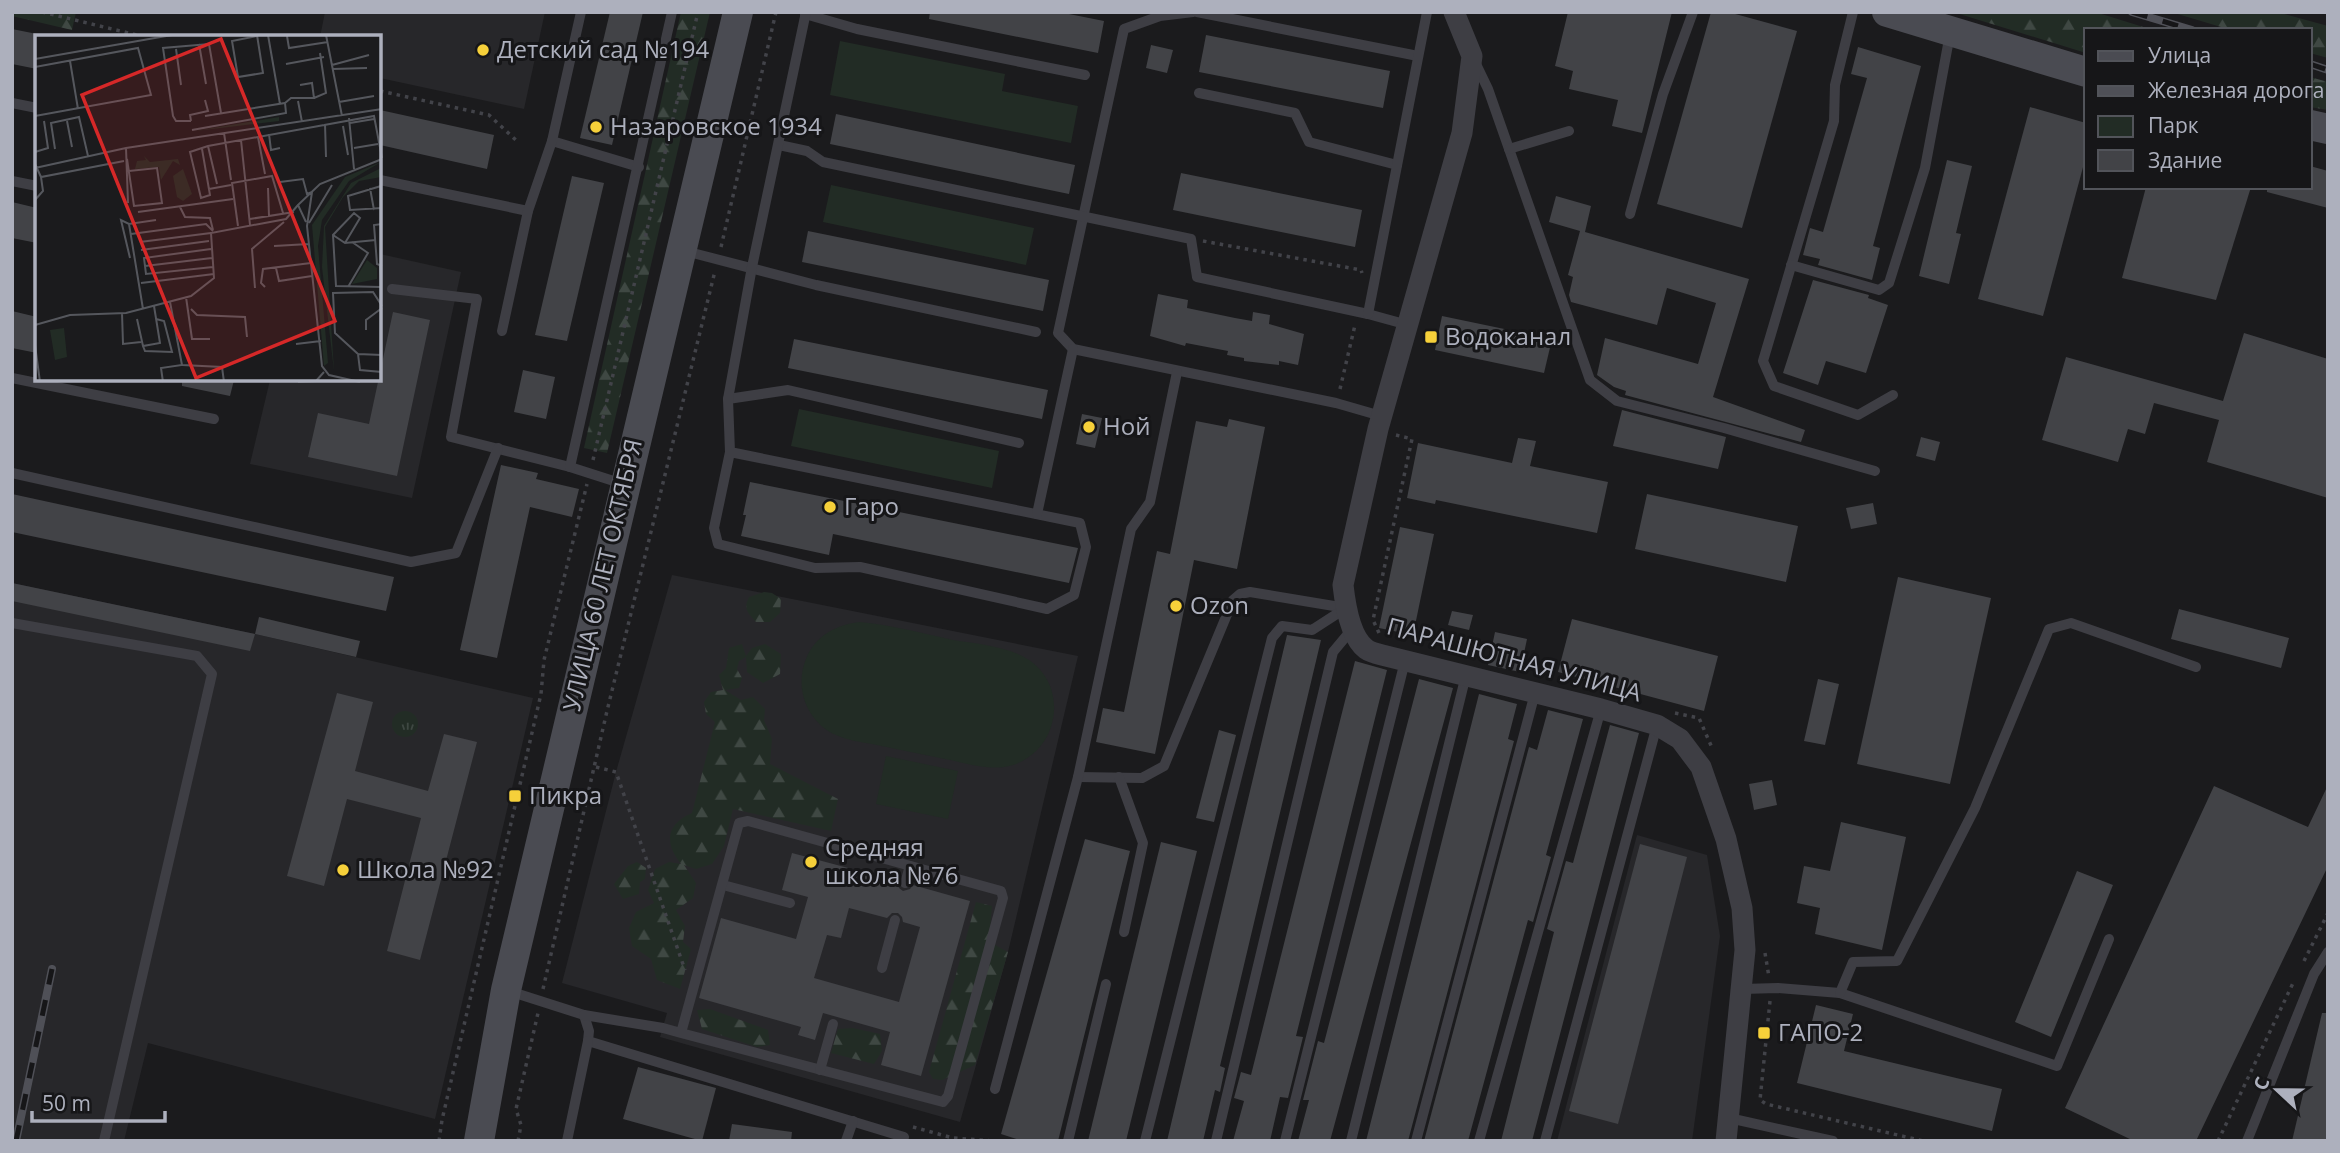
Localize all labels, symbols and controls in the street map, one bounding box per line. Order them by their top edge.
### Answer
legend [2084,28,2312,189]
place label: Детский сад №194 [497,32,710,65]
inset map [35,35,382,382]
text: Улица [2148,41,2211,69]
marker: Детский сад №194 [475,42,491,58]
text: Железная дорога [2148,76,2324,104]
place label: Назаровское 1934 [610,109,822,142]
text: Парк [2148,111,2199,139]
marker: Назаровское 1934 [588,119,604,135]
text: Здание [2148,146,2222,174]
place label: Водоканал [1445,319,1571,352]
marker: Водоканал [1423,329,1439,345]
place label: Ной [1103,409,1150,442]
marker: Ной [1081,419,1097,435]
street label: УЛИЦА 60 ЛЕТ ОКТЯБРЯ [554,435,649,714]
place label: Гаро [844,489,899,522]
marker: Гаро [822,499,838,515]
place label: Ozon [1190,588,1249,621]
marker: Ozon [1168,598,1184,614]
street label: ПАРАШЮТНАЯ УЛИЦА [1383,609,1646,709]
place label: Пикра [529,778,602,811]
marker: Пикра [507,788,523,804]
place label: Средняя школа №76 [825,830,958,891]
place label: Школа №92 [357,852,494,885]
marker: Средняя школа №76 [803,854,819,870]
marker: Школа №92 [335,862,351,878]
place label: ГАПО-2 [1778,1015,1863,1048]
marker: ГАПО-2 [1756,1025,1772,1041]
north arrow [2242,1055,2312,1125]
text: С [2247,1073,2276,1094]
scale bar [32,1080,164,1124]
text: 50 m [42,1089,91,1117]

